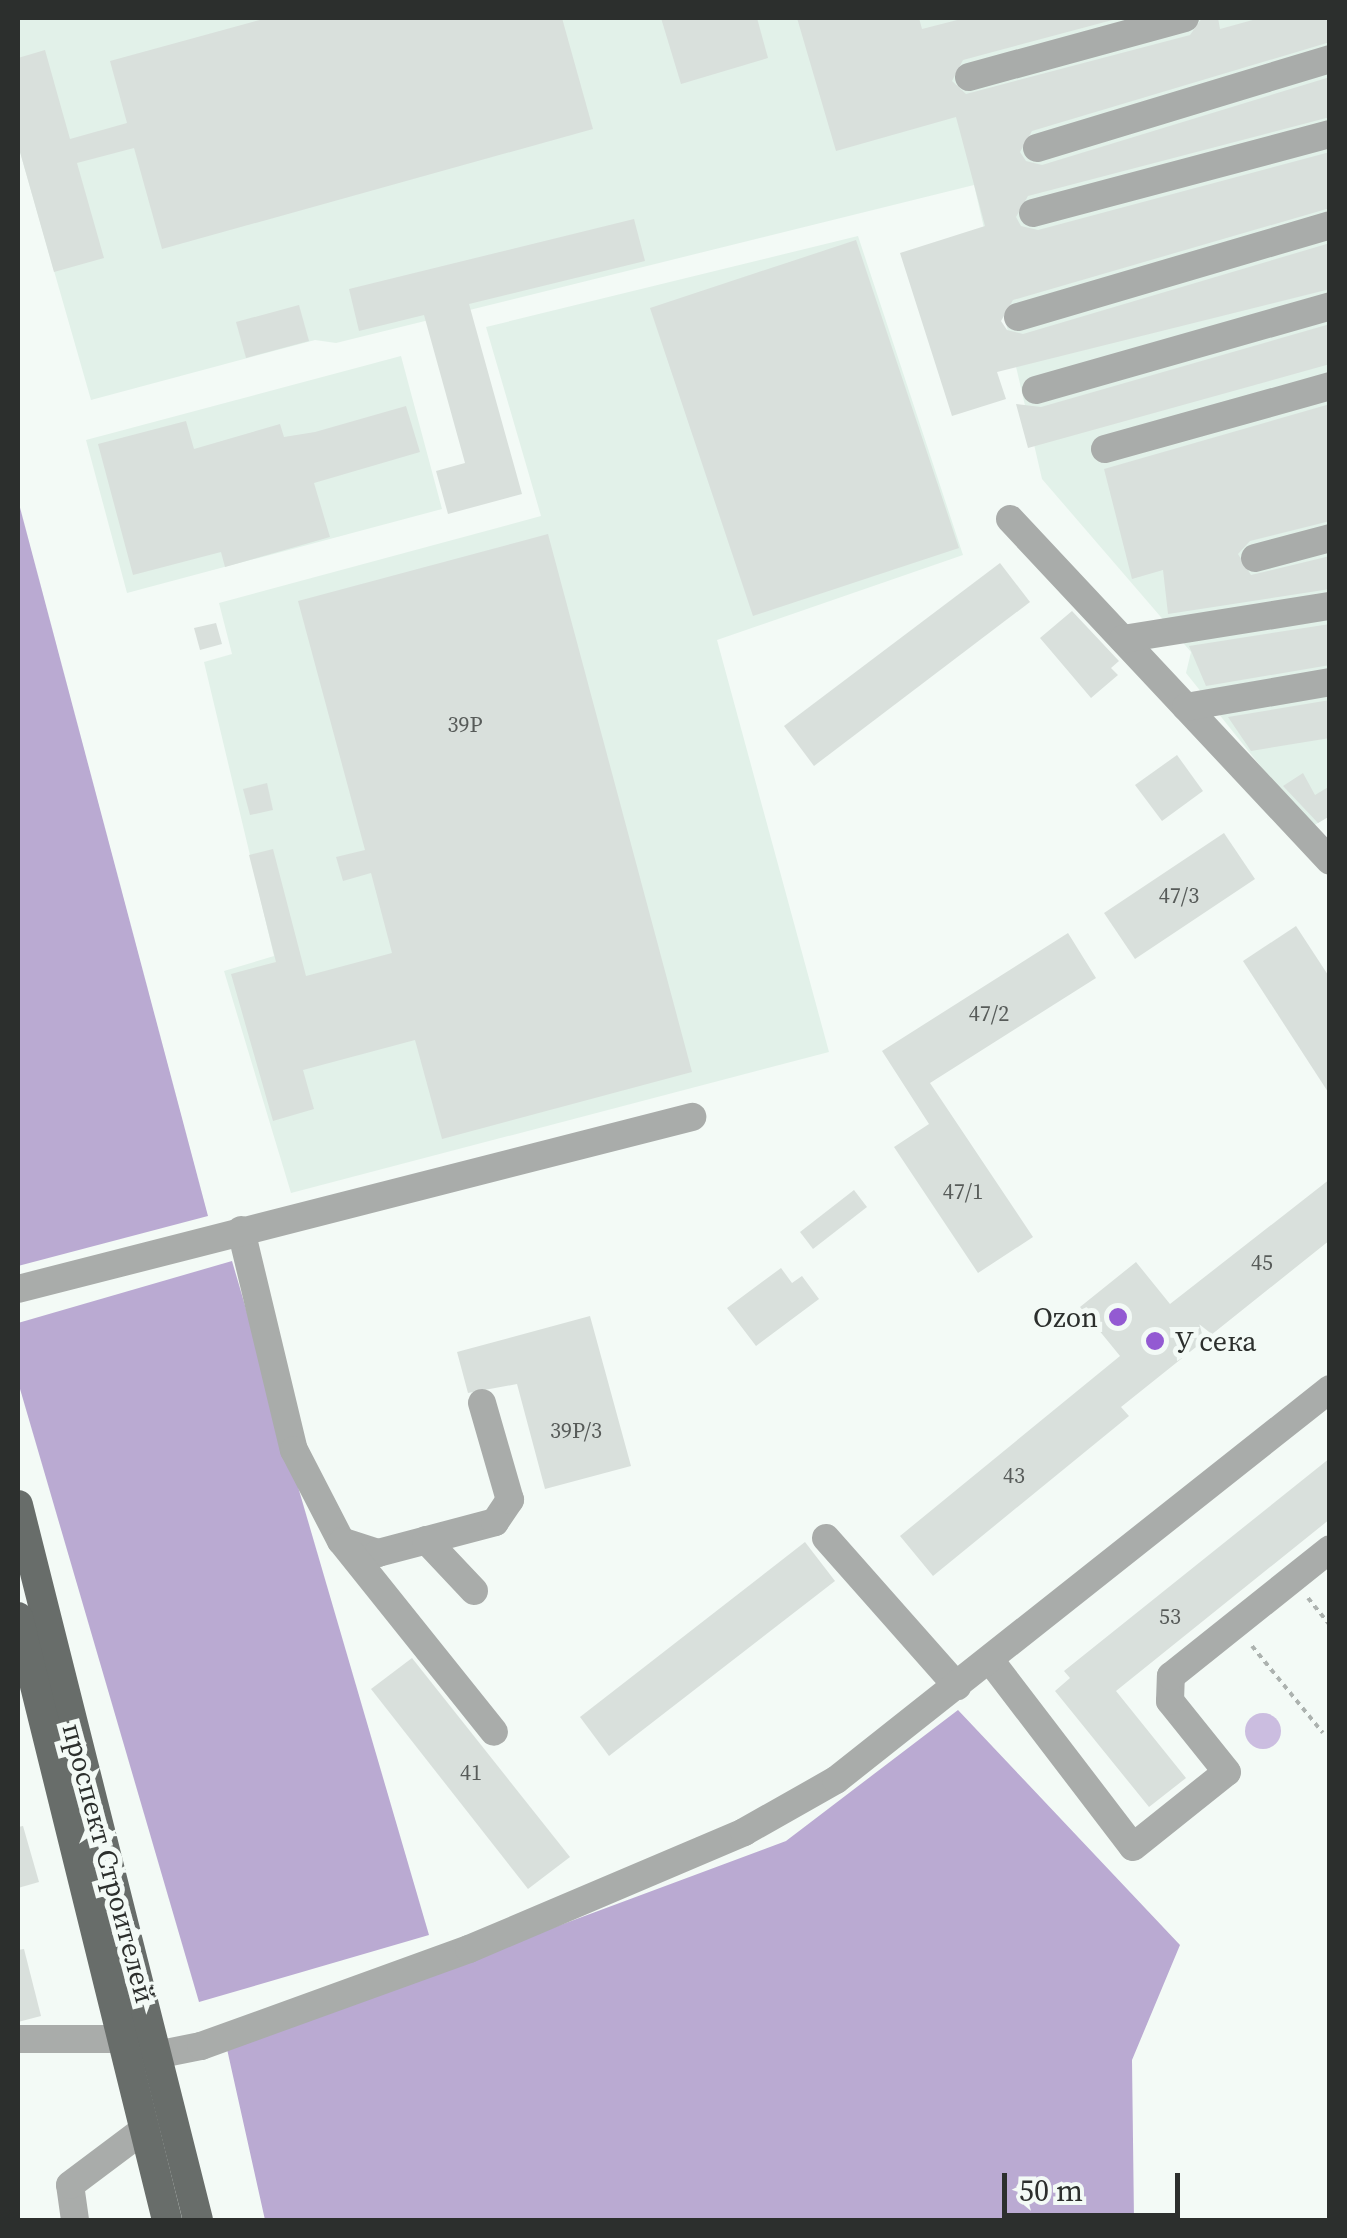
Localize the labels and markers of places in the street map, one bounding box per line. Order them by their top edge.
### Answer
place label: Ozon [1033,1300,1098,1334]
marker: Ozon [1107,1306,1129,1328]
place label: У сека [1175,1324,1258,1358]
marker: У сека [1144,1330,1166,1352]

